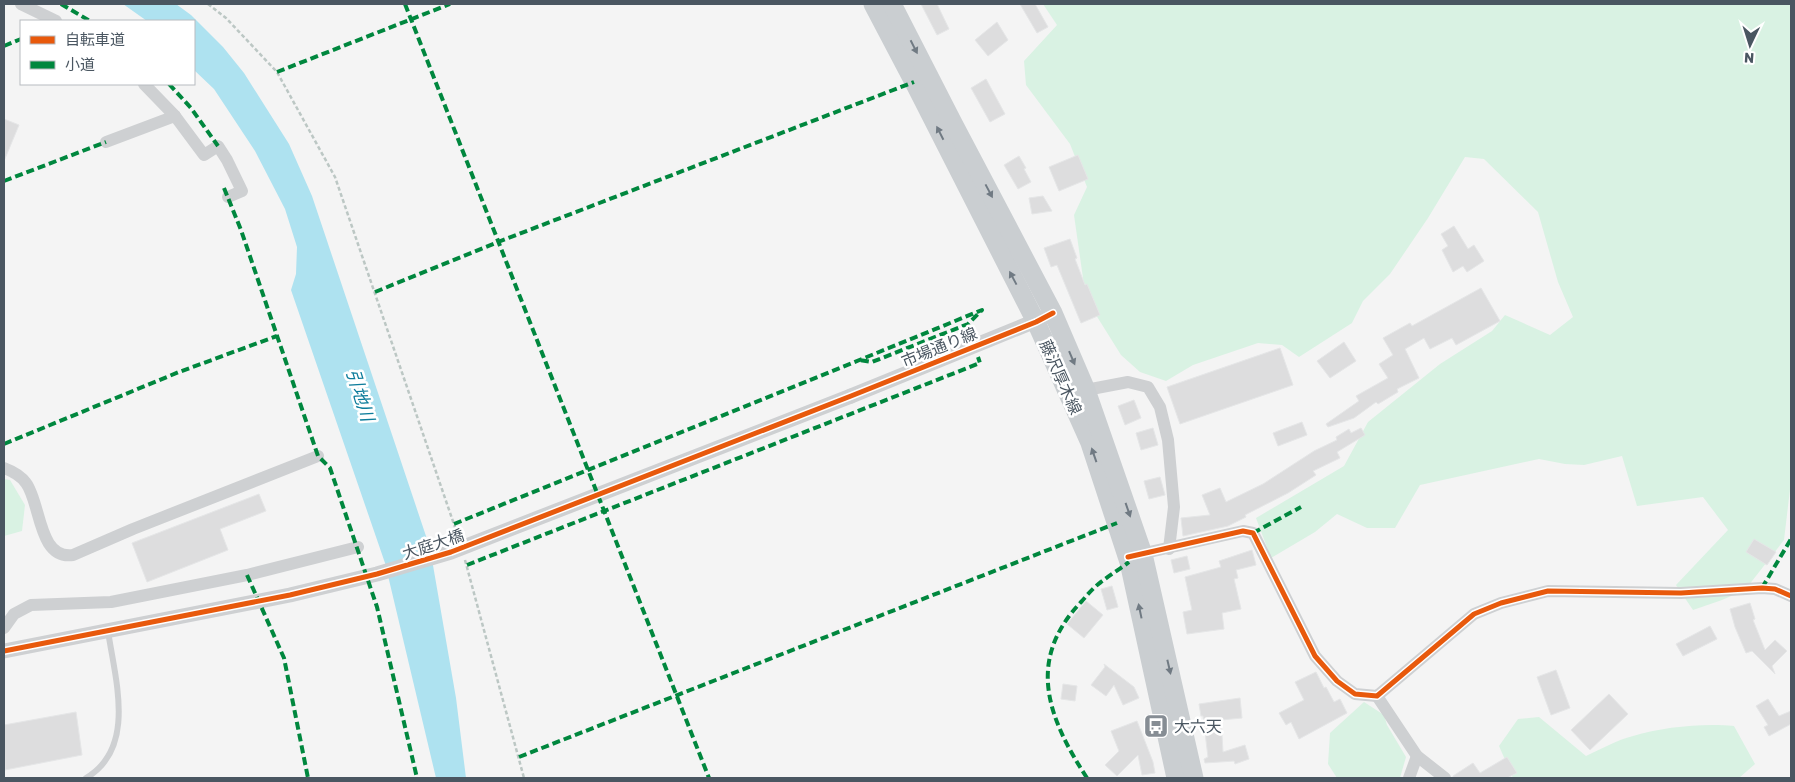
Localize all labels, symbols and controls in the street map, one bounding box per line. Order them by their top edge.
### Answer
legend [20,20,195,85]
north arrow [1725,20,1775,70]
text: 自転車道 [65,31,125,49]
one-way arrow [910,40,918,55]
text: N [1744,49,1755,66]
text: 小道 [65,56,95,74]
one-way arrow [936,126,944,141]
one-way arrow [985,185,994,198]
one-way arrow [1009,271,1017,286]
street label: 市場通り線 [899,324,980,371]
street label: 藤沢厚木線 [1036,337,1085,418]
one-way arrow [1069,351,1077,365]
water label: 引地川 [342,366,379,426]
one-way arrow [1090,447,1098,462]
one-way arrow [1125,503,1133,518]
street label: 大庭大橋 [400,526,467,563]
one-way arrow [1136,603,1144,618]
one-way arrow [1165,660,1173,675]
bus stop icon: 大六天 [1143,713,1169,739]
place label: 大六天 [1174,717,1222,736]

